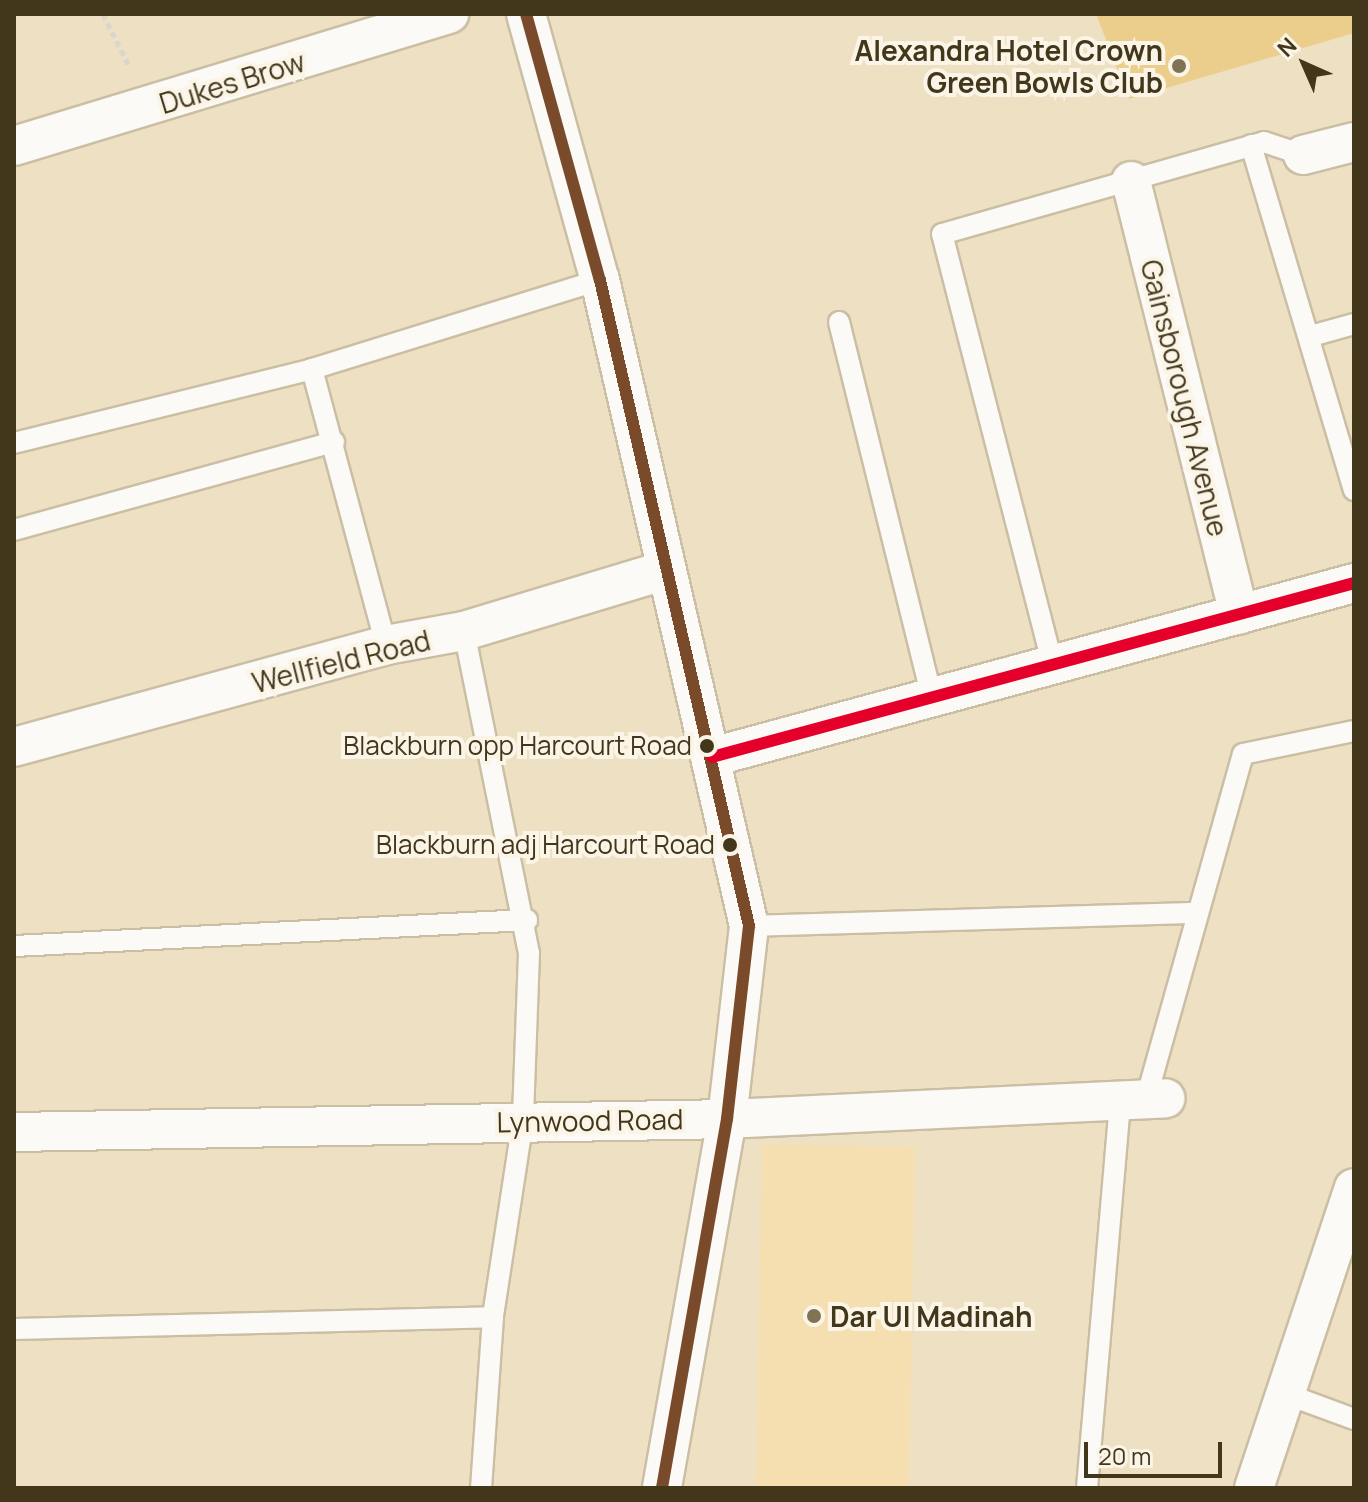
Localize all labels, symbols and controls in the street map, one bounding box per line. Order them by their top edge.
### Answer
north arrow [1264,24,1344,104]
text: N [1271,31,1303,63]
place label: Alexandra Hotel Crown Green Bowls Club [854,33,1163,99]
street label: Dukes Brow [155,44,309,120]
marker: Alexandra Hotel Crown Green Bowls Club [1170,57,1188,75]
street label: Gainsborough Avenue [1134,256,1236,540]
street label: Wellfield Road [248,623,434,699]
place label: Blackburn opp Harcourt Road [343,730,692,762]
marker: Blackburn opp Harcourt Road [699,738,715,754]
place label: Blackburn adj Harcourt Road [376,829,715,861]
marker: Blackburn adj Harcourt Road [722,837,738,853]
street label: Lynwood Road [496,1102,684,1138]
place label: Dar Ul Madinah [830,1299,1032,1333]
marker: Dar Ul Madinah [805,1307,823,1325]
scale bar [1088,1426,1226,1476]
text: 20 m [1098,1439,1151,1472]

